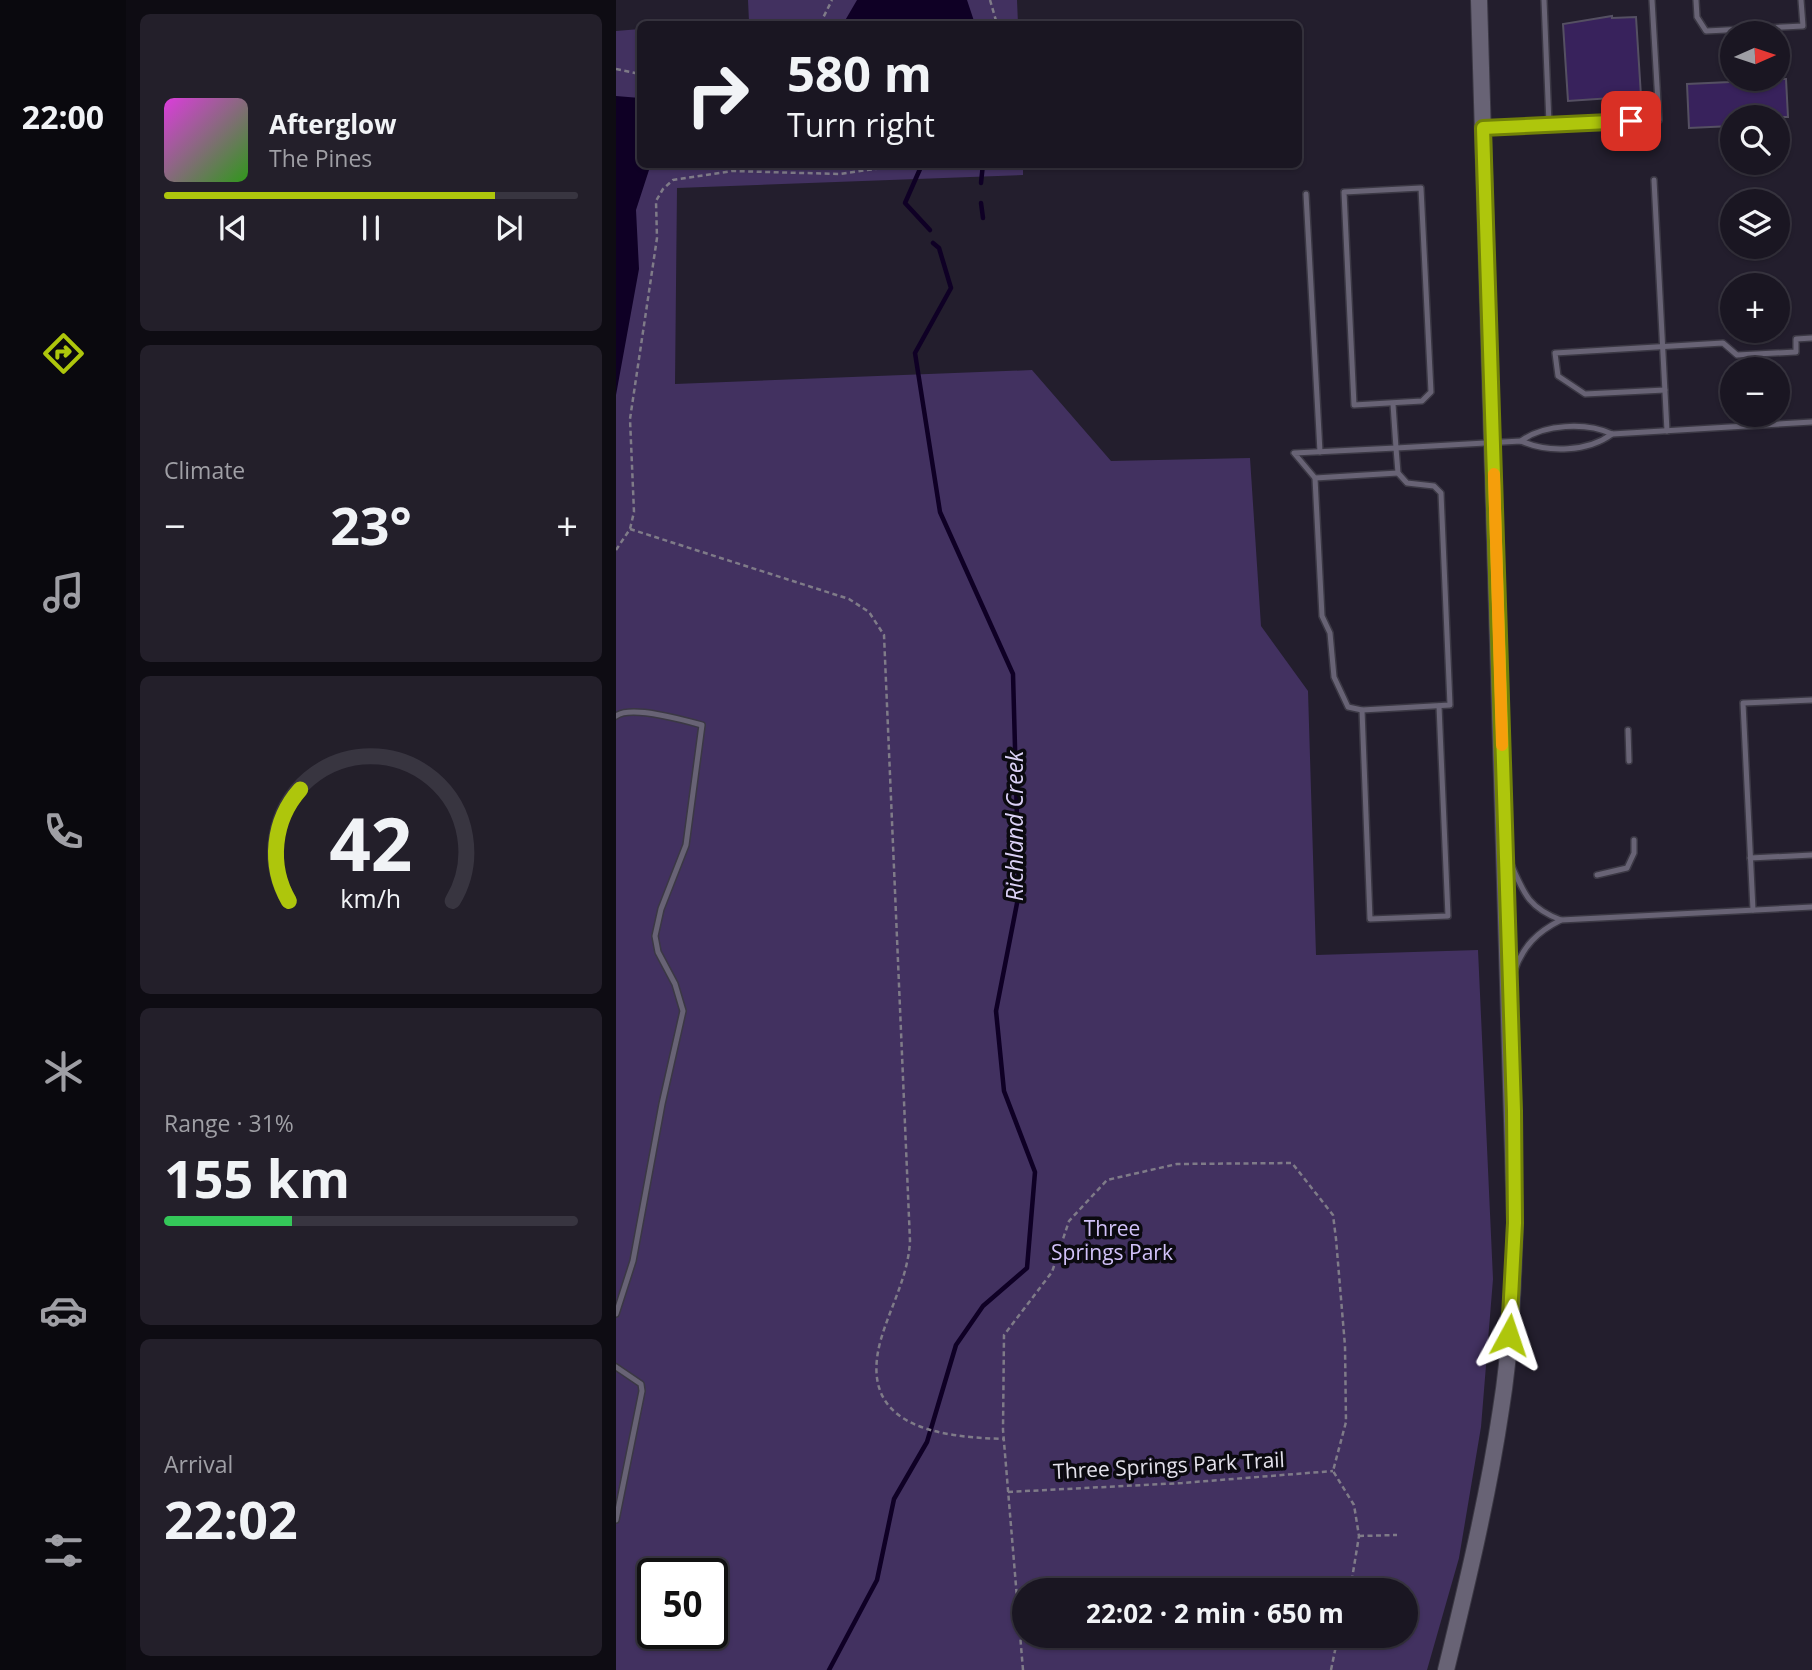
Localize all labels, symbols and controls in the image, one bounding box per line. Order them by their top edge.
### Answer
north arrow [1720,21,1790,91]
map controls [1720,21,1790,427]
text: 580 m [787,40,932,106]
icon: right [672,49,763,140]
pin [1601,91,1661,151]
text: 22:00 [22,95,104,138]
icon: arrive [1612,102,1650,140]
text: Turn right [787,103,935,146]
button: search [1720,105,1790,175]
text: Afterglow [269,106,396,142]
text: The Pines [269,142,372,174]
button: layers [1720,189,1790,259]
icon: previous [214,209,252,247]
icon: pause [352,209,390,247]
icon: next [490,209,528,247]
button: + [1720,273,1790,343]
icon: directions [39,329,88,378]
button: − [1720,357,1790,427]
text: Climate [164,454,245,486]
text: 23° [330,489,412,560]
text: − [164,499,186,551]
text: + [556,499,578,551]
icon: music [39,568,88,617]
water label: Richland Creek [998,750,1030,901]
text: 42 [329,793,413,892]
icon: phone [39,807,88,856]
text: km/h [341,881,401,915]
icon: climate [39,1047,88,1096]
text: Range · 31% [164,1107,294,1139]
text: 155 km [164,1142,350,1213]
park label: Three Springs Park [1051,1214,1173,1266]
icon: car [39,1286,88,1335]
position arrow [1472,1298,1546,1372]
street label: Three Springs Park Trail [1052,1445,1285,1485]
text: Arrival [164,1448,233,1480]
text: 22:02 [164,1483,298,1554]
icon: filters [39,1526,88,1575]
speed limit sign: 50 [637,1558,728,1649]
text: 22:02 · 2 min · 650 m [1086,1595,1344,1631]

